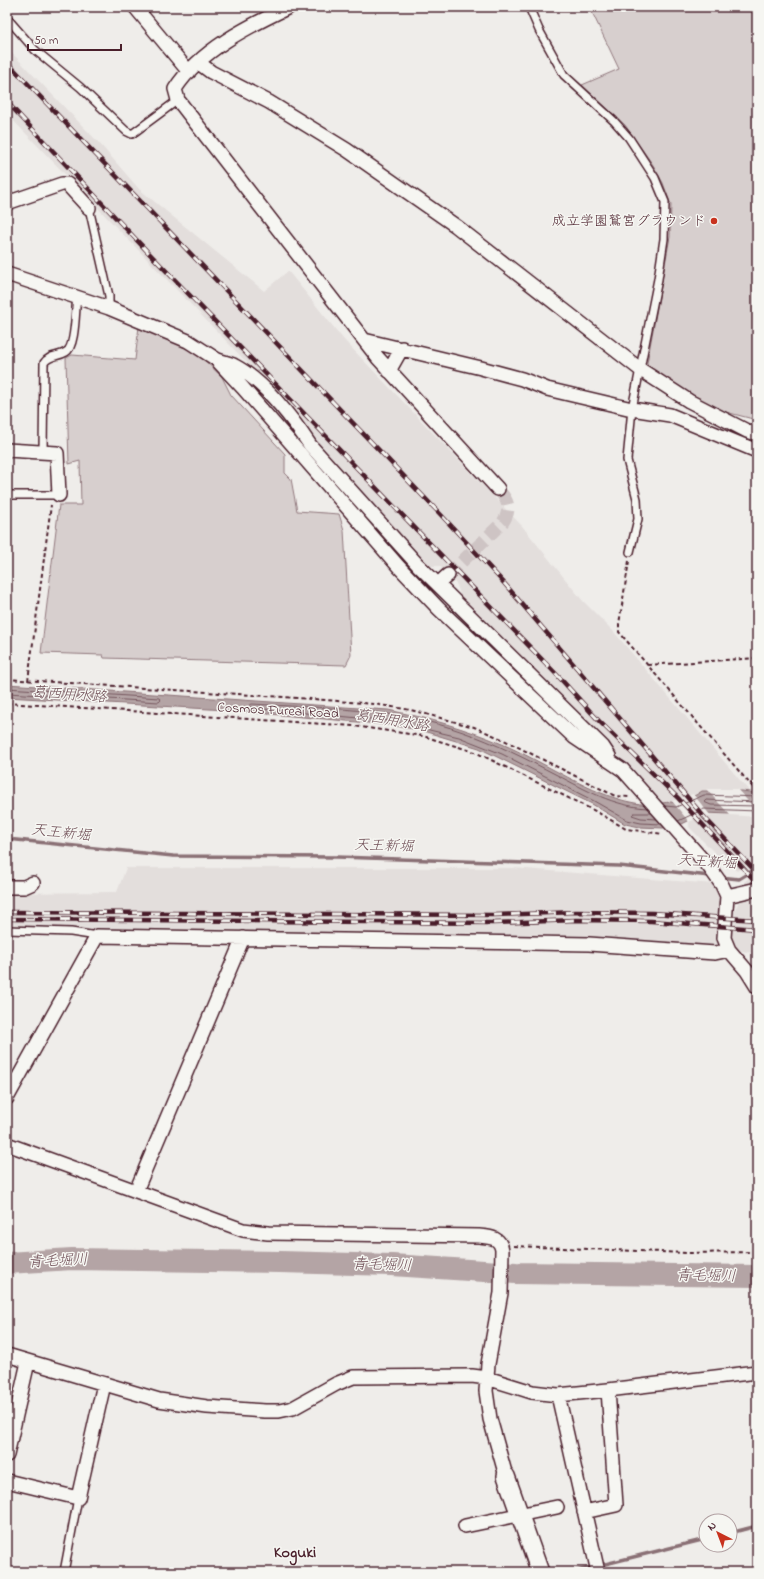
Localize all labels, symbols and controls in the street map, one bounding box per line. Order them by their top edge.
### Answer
scale bar [28,26,121,52]
text: 50 m [34,32,58,50]
place label: 成立学園鷲宮グラウンド [552,211,706,232]
marker: 成立学園鷲宮グラウンド [709,216,719,226]
water label: 葛西用水路 [31,681,108,709]
street label: Cosmos Fureai Road [217,697,339,725]
water label: 葛西用水路 [353,704,432,738]
water label: 天王新堀 [30,819,93,847]
water label: 天王新堀 [354,834,415,858]
water label: 天王新堀 [676,849,739,875]
water label: 青毛堀川 [27,1248,89,1274]
water label: 青毛堀川 [352,1253,412,1277]
water label: 青毛堀川 [676,1264,736,1288]
north arrow [698,1513,738,1553]
text: N [704,1518,720,1535]
district label: Koguki [274,1541,316,1566]

